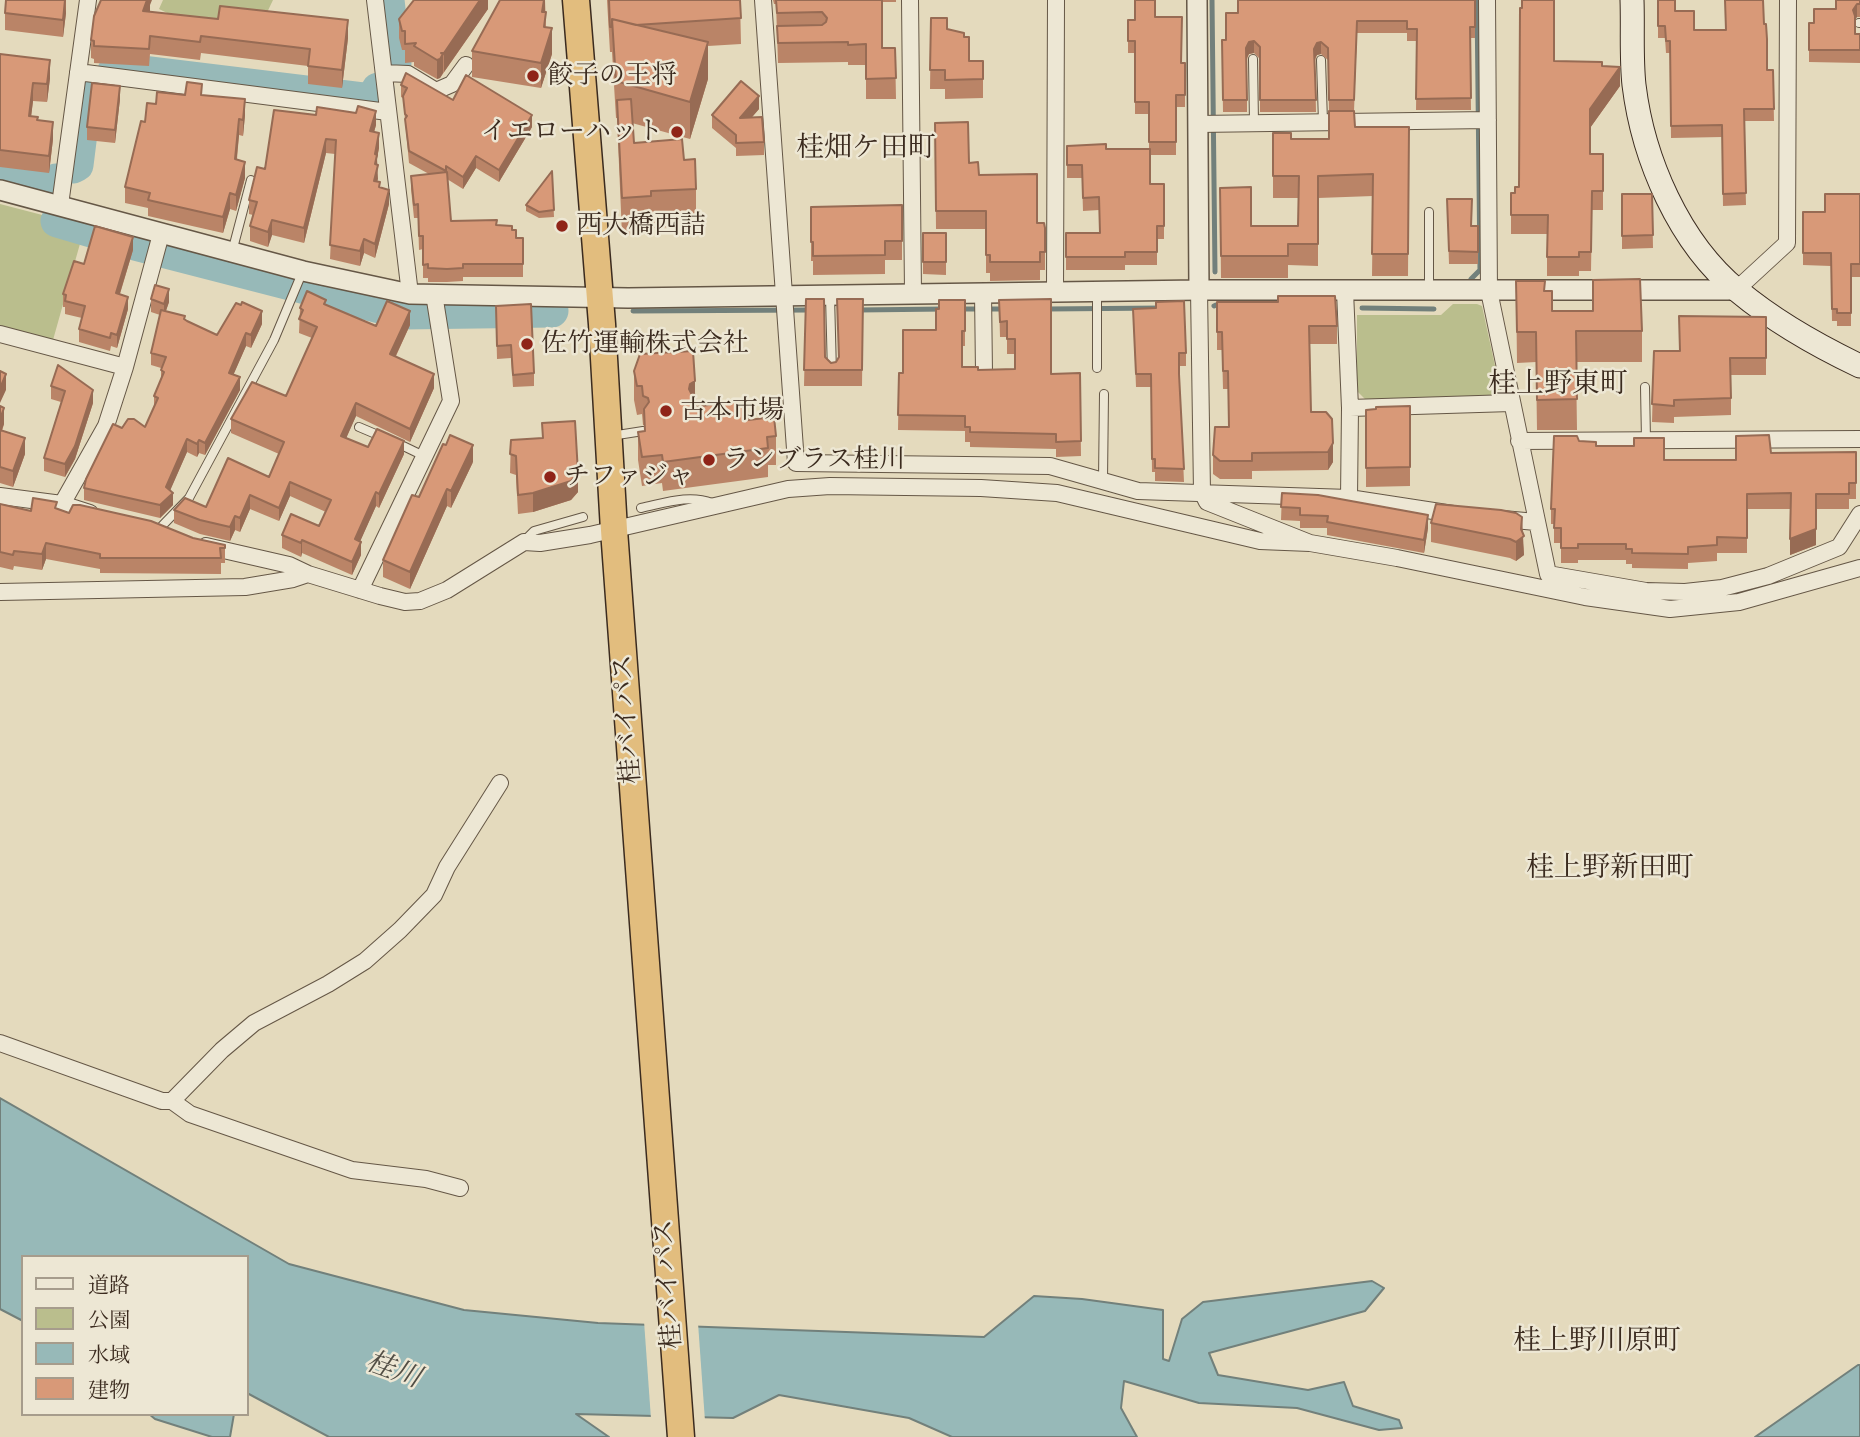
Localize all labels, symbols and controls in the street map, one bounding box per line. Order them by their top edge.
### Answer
place label: 餃子の王将 [547,60,677,92]
marker: 餃子の王将 [525,68,541,84]
place label: イエローハット [481,116,663,148]
marker: イエローハット [669,124,685,140]
district label: 桂畑ケ田町 [796,132,936,166]
place label: 西大橋西詰 [576,210,706,242]
marker: 西大橋西詰 [554,218,570,234]
place label: 佐竹運輸株式会社 [541,328,749,360]
marker: 佐竹運輸株式会社 [519,336,535,352]
district label: 桂上野東町 [1488,368,1628,402]
place label: 古本市場 [680,395,784,427]
marker: 古本市場 [658,403,674,419]
place label: ランブラス桂川 [723,444,905,476]
marker: ランブラス桂川 [701,452,717,468]
place label: チファジャ [564,461,694,493]
marker: チファジャ [542,469,558,485]
street label: 桂バイパス [608,653,648,785]
district label: 桂上野新田町 [1526,852,1694,886]
street label: 桂バイパス [649,1218,689,1350]
legend [21,1255,248,1416]
text: 道路 [88,1269,130,1300]
text: 公園 [88,1304,130,1335]
district label: 桂上野川原町 [1513,1325,1681,1359]
text: 水域 [88,1339,130,1370]
water label: 桂川 [361,1346,425,1396]
text: 建物 [88,1374,130,1405]

